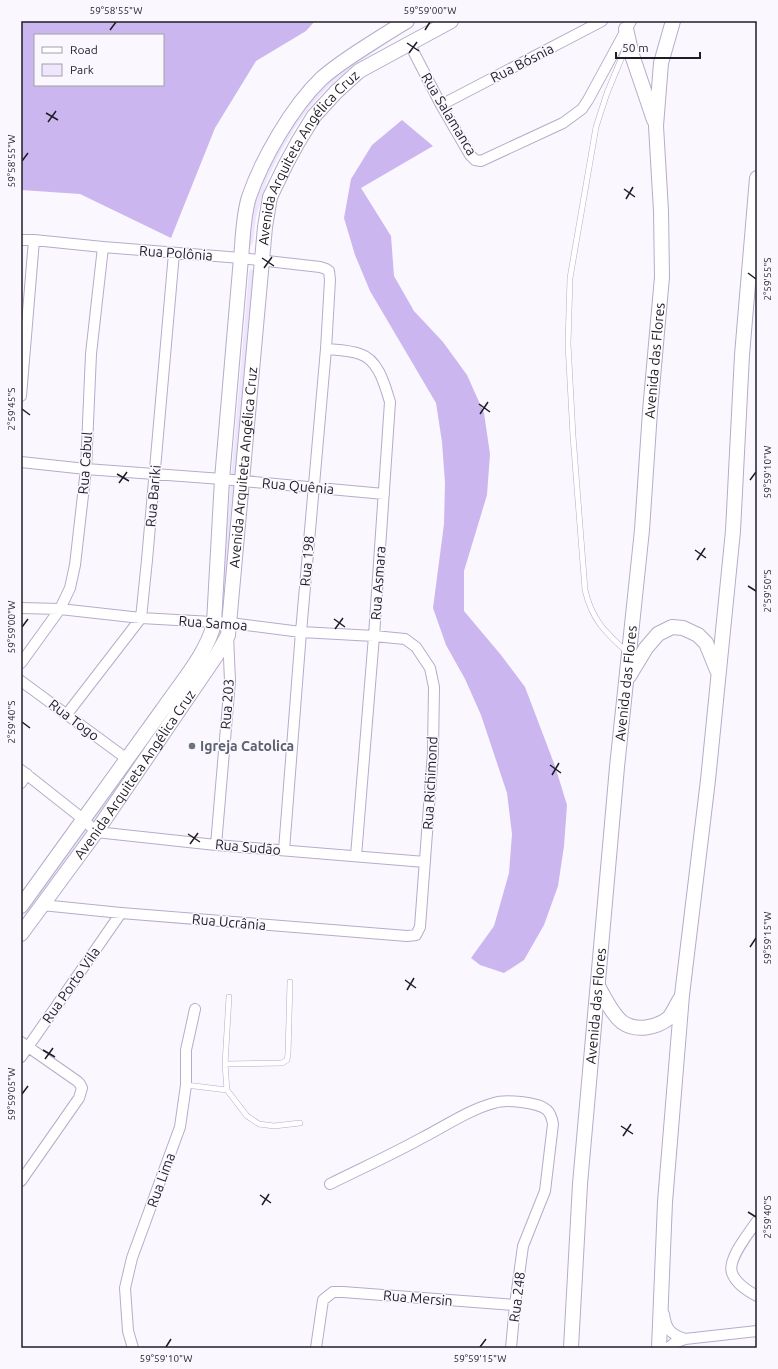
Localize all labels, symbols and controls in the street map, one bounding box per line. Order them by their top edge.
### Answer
text: 59°58'55"W [90,5,142,16]
text: 59°59'00"W [404,5,456,16]
legend [34,34,164,86]
scale bar [616,34,700,60]
street label: Rua Bósnia [488,40,556,86]
text: 50 m [622,41,649,54]
text: Road [70,43,98,56]
text: Park [70,63,94,76]
street label: Avenida Arquiteta Angélica Cruz [255,67,362,246]
street label: Rua Salamanca [418,70,480,158]
text: 59°58'55"W [6,135,17,187]
street label: Rua Polônia [139,242,213,264]
text: 2°59'55"S [762,257,773,301]
street label: Avenida das Flores [641,302,668,419]
street label: Avenida Arquiteta Angélica Cruz [226,366,260,569]
text: 2°59'45"S [6,387,17,431]
street label: Rua Cabul [75,431,95,495]
text: 59°59'10"W [762,446,773,498]
street label: Rua Bariki [142,464,164,528]
street label: Rua Quênia [261,475,335,497]
street label: Rua 198 [297,535,317,587]
street label: Rua Asmara [367,545,389,621]
text: 2°59'50"S [762,569,773,613]
text: 59°59'00"W [6,601,17,653]
street label: Rua Samoa [178,613,248,633]
street label: Avenida das Flores [612,625,640,742]
street label: Rua 203 [217,678,237,730]
street label: Avenida Arquiteta Angélica Cruz [71,687,199,862]
street label: Rua Togo [46,696,102,744]
text: 2°59'40"S [6,700,17,744]
street label: Rua Richimond [420,736,440,830]
place label: Igreja Catolica [200,738,294,754]
marker: Igreja Catolica [187,741,197,751]
street label: Rua Sudão [214,836,282,858]
street label: Rua Ucrânia [191,911,267,933]
text: 59°59'15"W [762,912,773,964]
street label: Rua Porto Vila [39,944,103,1026]
street label: Avenida das Flores [583,947,609,1065]
text: 59°59'05"W [6,1068,17,1120]
street label: Rua Lima [144,1151,178,1209]
text: 2°59'40"S [762,1195,773,1239]
street label: Rua 248 [506,1271,528,1323]
street label: Rua Mersin [383,1287,453,1309]
text: 59°59'10"W [140,1353,192,1364]
text: 59°59'15"W [454,1353,506,1364]

